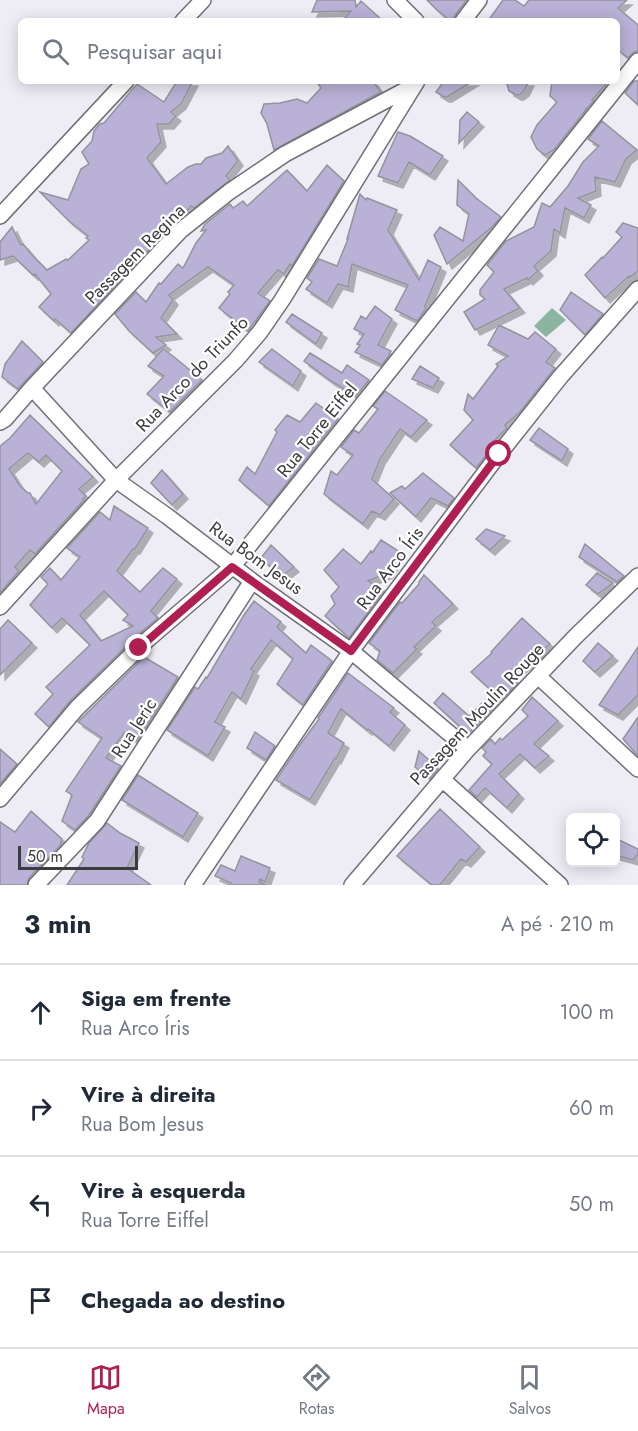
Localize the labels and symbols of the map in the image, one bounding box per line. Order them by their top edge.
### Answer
street label: Passagem Regina [79,198,191,310]
street label: Rua Arco do Triunfo [130,310,254,438]
street label: Rua Torre Eiffel [271,377,363,483]
route start [485,440,511,466]
street label: Rua Bom Jesus [204,515,308,601]
street label: Rua Arco Íris [350,521,430,615]
route end [125,634,151,660]
street label: Passagem Moulin Rouge [404,637,550,791]
street label: Rua Jeric [105,693,163,763]
scale bar [18,843,138,870]

